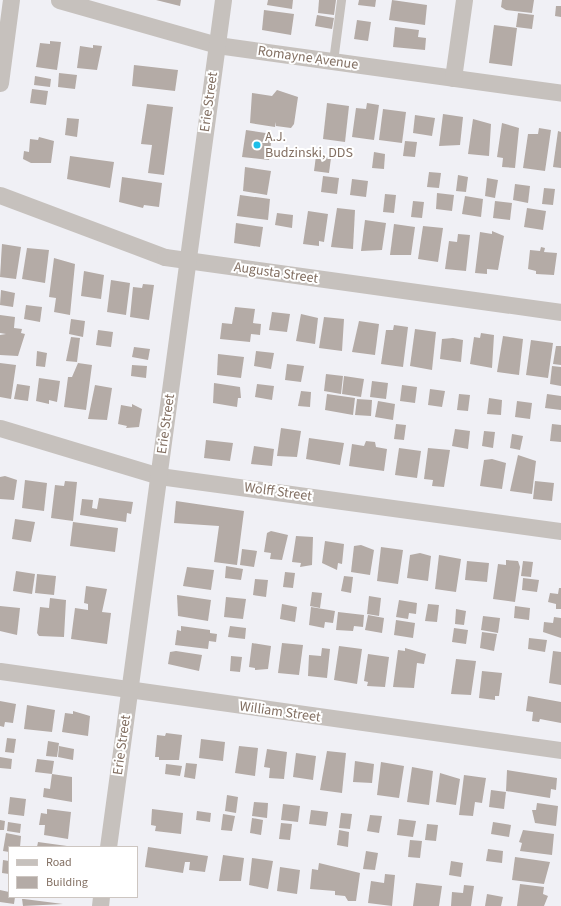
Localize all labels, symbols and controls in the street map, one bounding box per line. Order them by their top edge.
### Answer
street label: Romayne Avenue [257,43,359,73]
street label: Erie Street [196,71,222,133]
place label: A.J. Budzinski, DDS [265,129,353,162]
marker: A.J. Budzinski, DDS [252,140,262,150]
street label: Augusta Street [233,259,319,287]
street label: Erie Street [153,393,179,455]
street label: Wolff Street [243,479,313,505]
street label: William Street [238,698,322,726]
street label: Erie Street [109,714,135,776]
legend [8,846,138,898]
text: Road [46,854,72,871]
text: Building [46,874,88,891]

